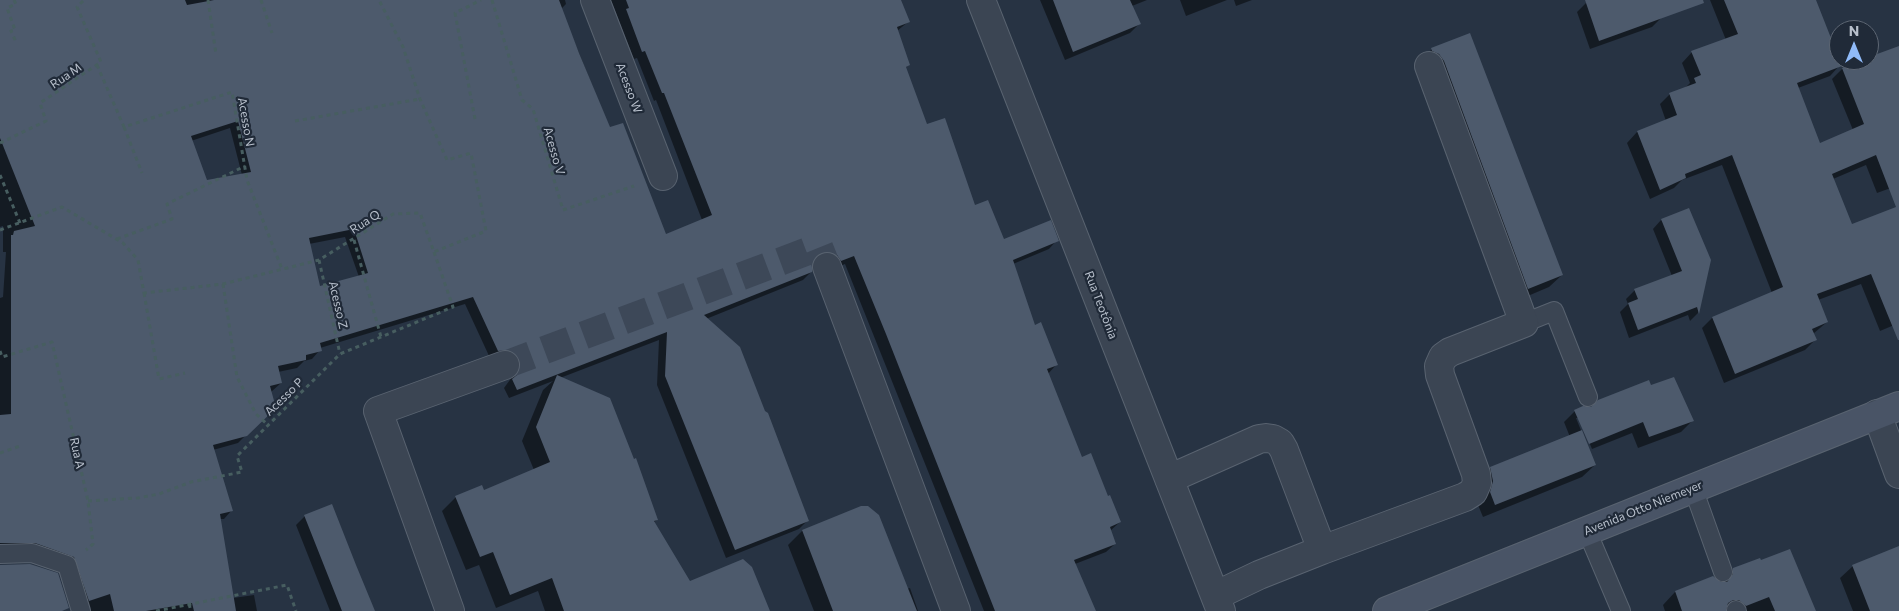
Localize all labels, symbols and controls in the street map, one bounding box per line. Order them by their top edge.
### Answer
north arrow [1829,20,1879,70]
text: N [1849,22,1859,39]
street label: Rua M [48,60,84,92]
street label: Acesso W [613,61,645,115]
street label: Acesso N [235,96,257,148]
street label: Acesso V [540,126,568,176]
street label: Rua Q [347,207,383,237]
street label: Rua Teotônia [1081,269,1121,341]
street label: Acesso Z [326,280,350,330]
street label: Acesso P [262,375,306,419]
street label: Rua A [67,436,87,470]
street label: Avenida Otto Niemeyer [1582,478,1704,538]

